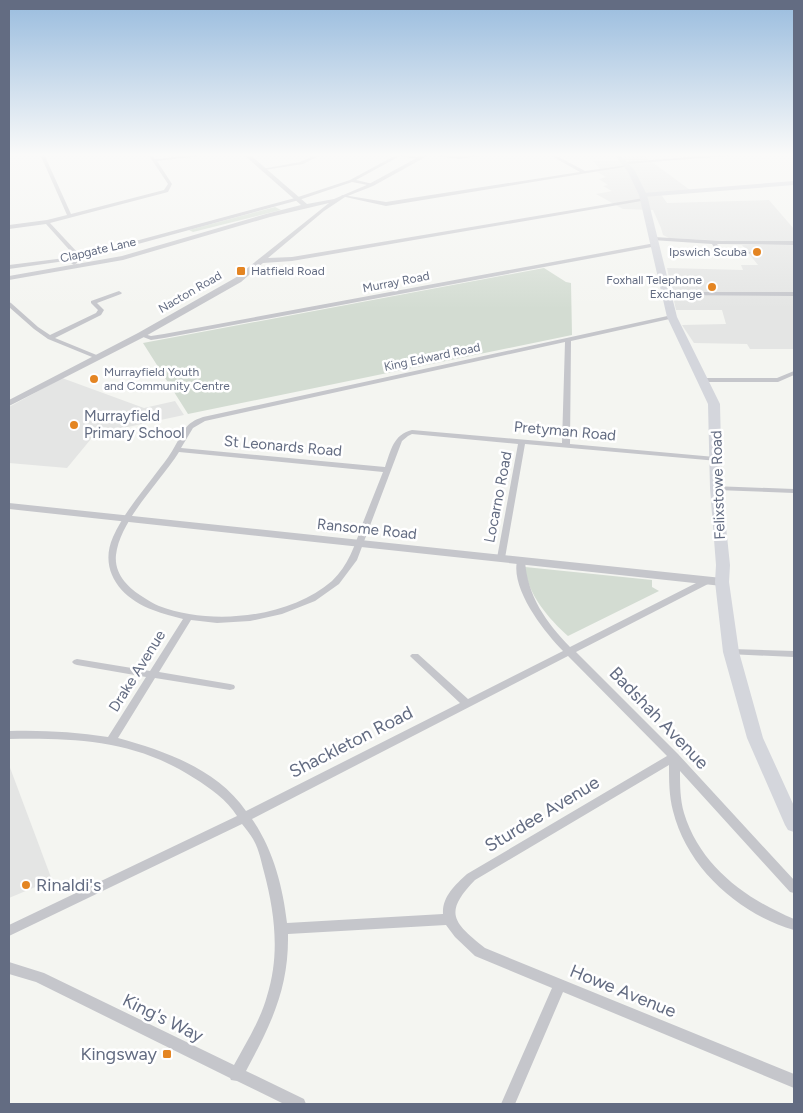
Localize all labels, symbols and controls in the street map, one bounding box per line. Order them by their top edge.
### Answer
street label: Clapgate Lane [59,234,138,266]
place label: Ipswich Scuba [669,245,747,259]
marker: Ipswich Scuba [751,246,763,258]
place label: Hatfield Road [251,264,325,278]
marker: Hatfield Road [235,265,247,277]
street label: Nacton Road [156,268,224,316]
street label: Murray Road [361,269,431,295]
place label: Foxhall Telephone Exchange [606,273,702,301]
marker: Foxhall Telephone Exchange [706,281,718,293]
street label: King Edward Road [383,340,481,374]
place label: Murrayfield Youth and Community Centre [104,365,230,393]
marker: Murrayfield Youth and Community Centre [88,373,100,385]
place label: Murrayfield Primary School [84,407,185,442]
street label: Pretyman Road [513,418,617,444]
marker: Murrayfield Primary School [68,419,80,431]
street label: Felixstowe Road [707,430,729,540]
street label: St Leonards Road [223,432,343,460]
street label: Locarno Road [480,450,516,544]
street label: Ransome Road [316,515,418,543]
street label: Drake Avenue [105,627,169,715]
street label: Badshah Avenue [605,662,713,774]
street label: Shackleton Road [286,701,416,783]
street label: Sturdee Avenue [481,771,603,857]
place label: Rinaldi's [36,874,101,896]
marker: Rinaldi's [20,879,32,891]
street label: Howe Avenue [567,960,680,1022]
street label: King's Way [119,989,208,1047]
place label: Kingsway [80,1043,158,1065]
marker: Kingsway [161,1048,173,1060]

